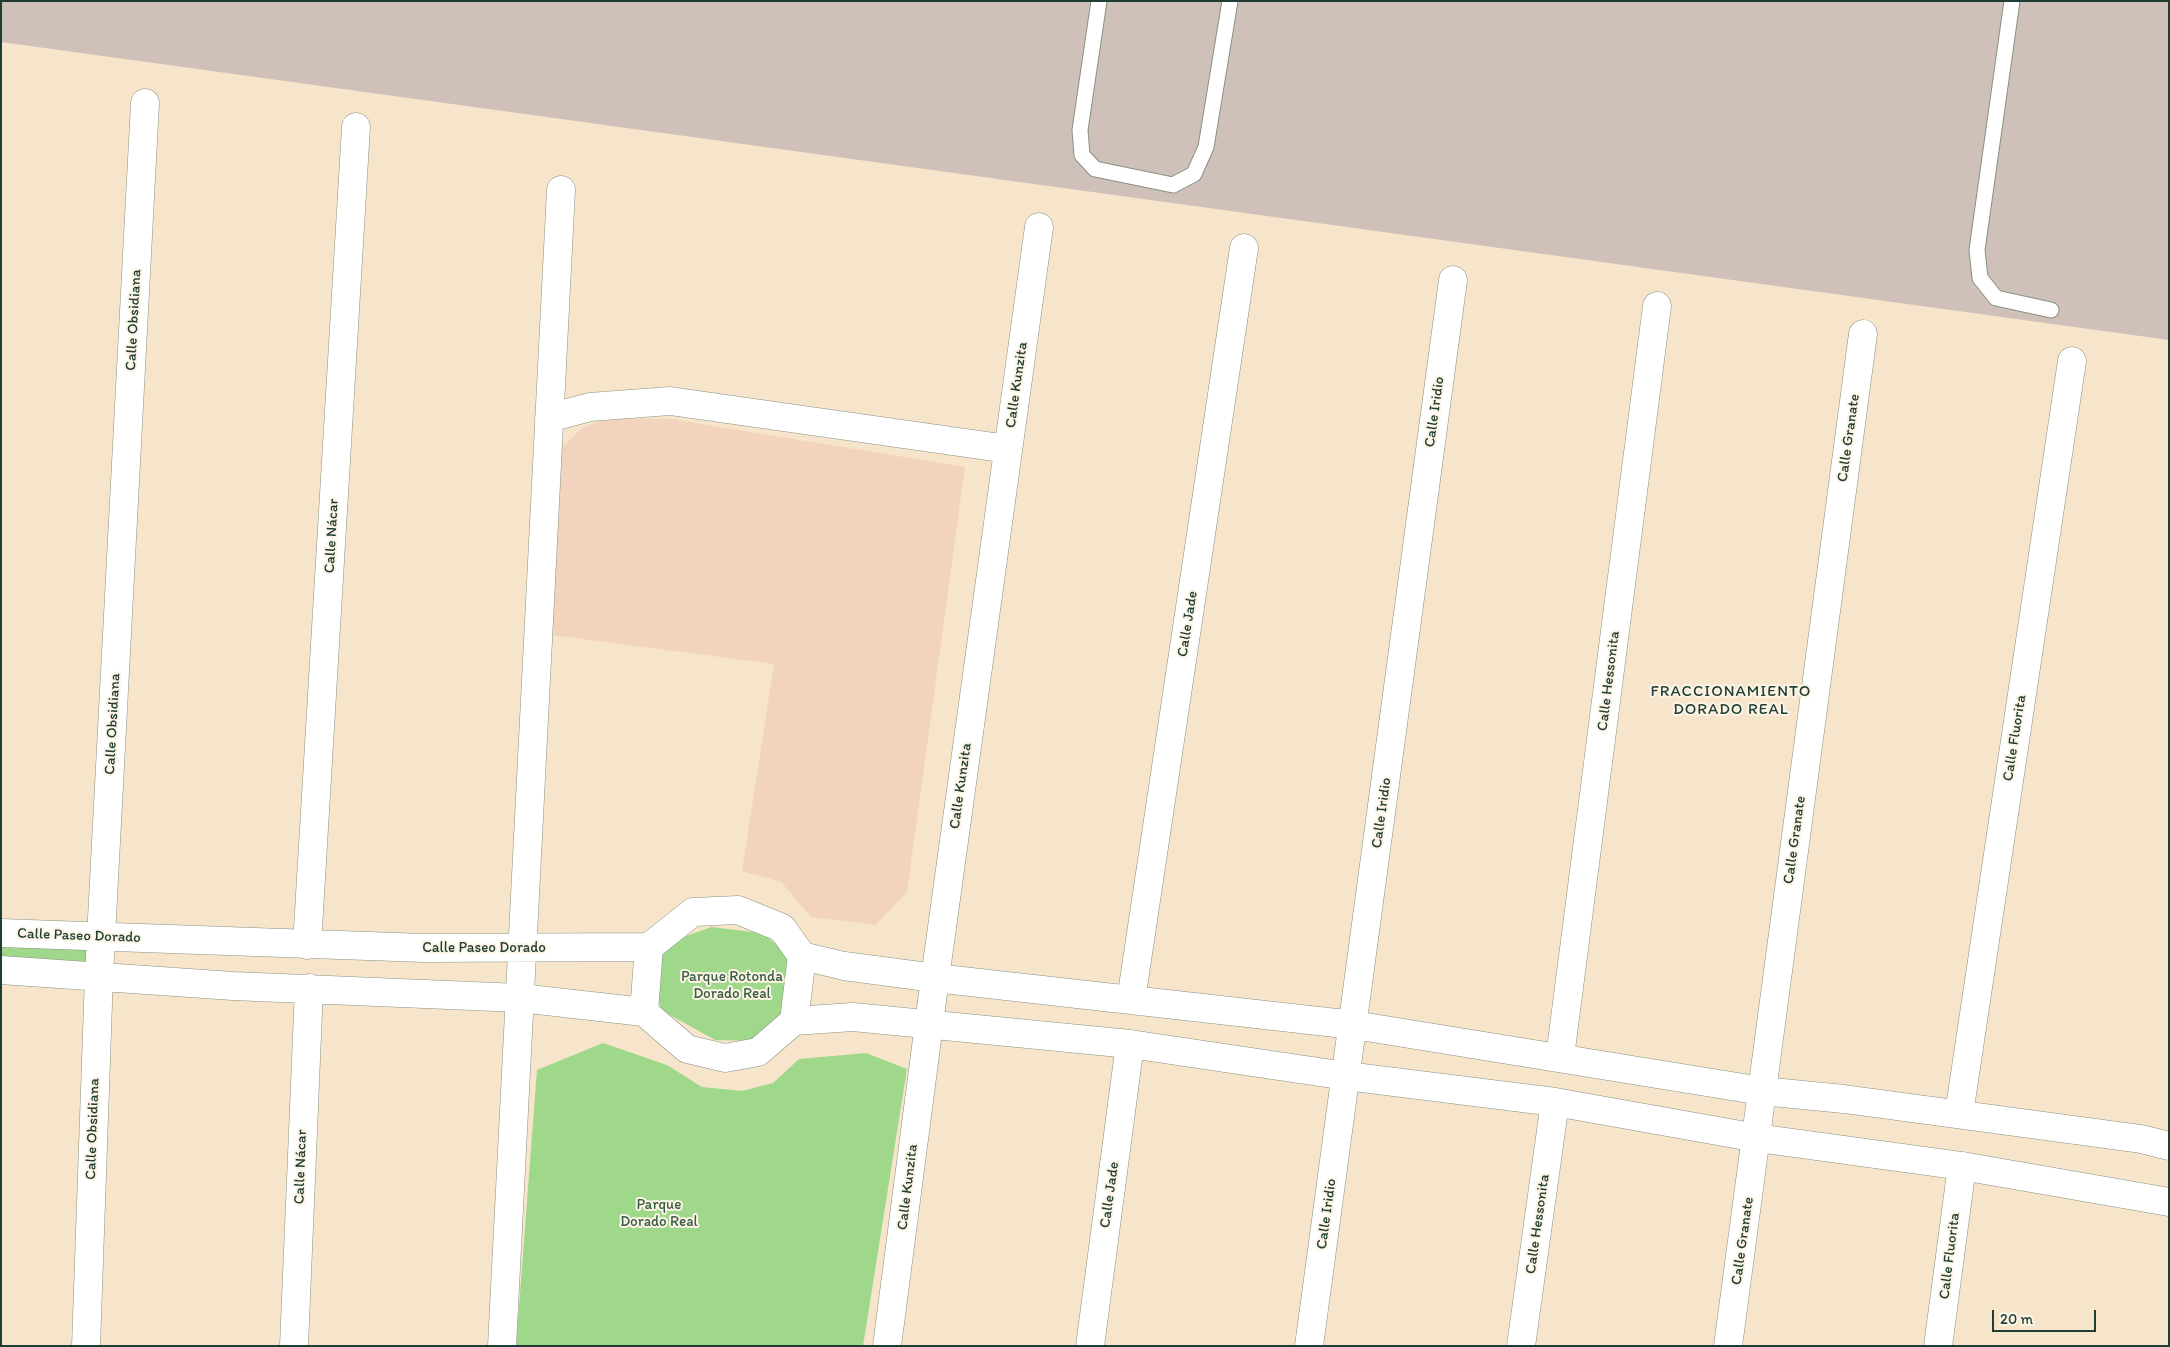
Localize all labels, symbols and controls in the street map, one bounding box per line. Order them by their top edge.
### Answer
street label: Calle Obsidiana [122,269,146,371]
street label: Calle Kunzita [1002,341,1032,429]
street label: Calle Iridio [1421,375,1449,449]
street label: Calle Granate [1834,393,1864,483]
street label: Calle Nácar [321,498,343,574]
street label: Calle Jade [1174,590,1202,658]
street label: Calle Hessonita [1594,630,1624,732]
street label: Calle Obsidiana [101,673,125,775]
district label: FRACCIONAMIENTO DORADO REAL [1650,682,1812,720]
street label: Calle Fluorita [1999,694,2031,782]
street label: Calle Kunzita [946,742,976,830]
street label: Calle Iridio [1368,776,1396,850]
street label: Calle Granate [1780,795,1810,885]
street label: Calle Paseo Dorado [17,925,141,947]
street label: Calle Paseo Dorado [422,939,546,957]
park label: Parque Rotonda Dorado Real [681,968,783,1003]
street label: Calle Obsidiana [82,1078,104,1180]
street label: Calle Nácar [291,1129,311,1205]
street label: Calle Kunzita [894,1143,922,1231]
street label: Calle Jade [1096,1161,1124,1229]
street label: Calle Hessonita [1522,1173,1554,1275]
street label: Calle Iridio [1313,1177,1341,1251]
park label: Parque Dorado Real [620,1196,698,1231]
street label: Calle Granate [1728,1196,1758,1286]
street label: Calle Fluorita [1936,1212,1964,1300]
scale bar [1995,1300,2099,1332]
text: 20 m [2000,1310,2033,1328]

